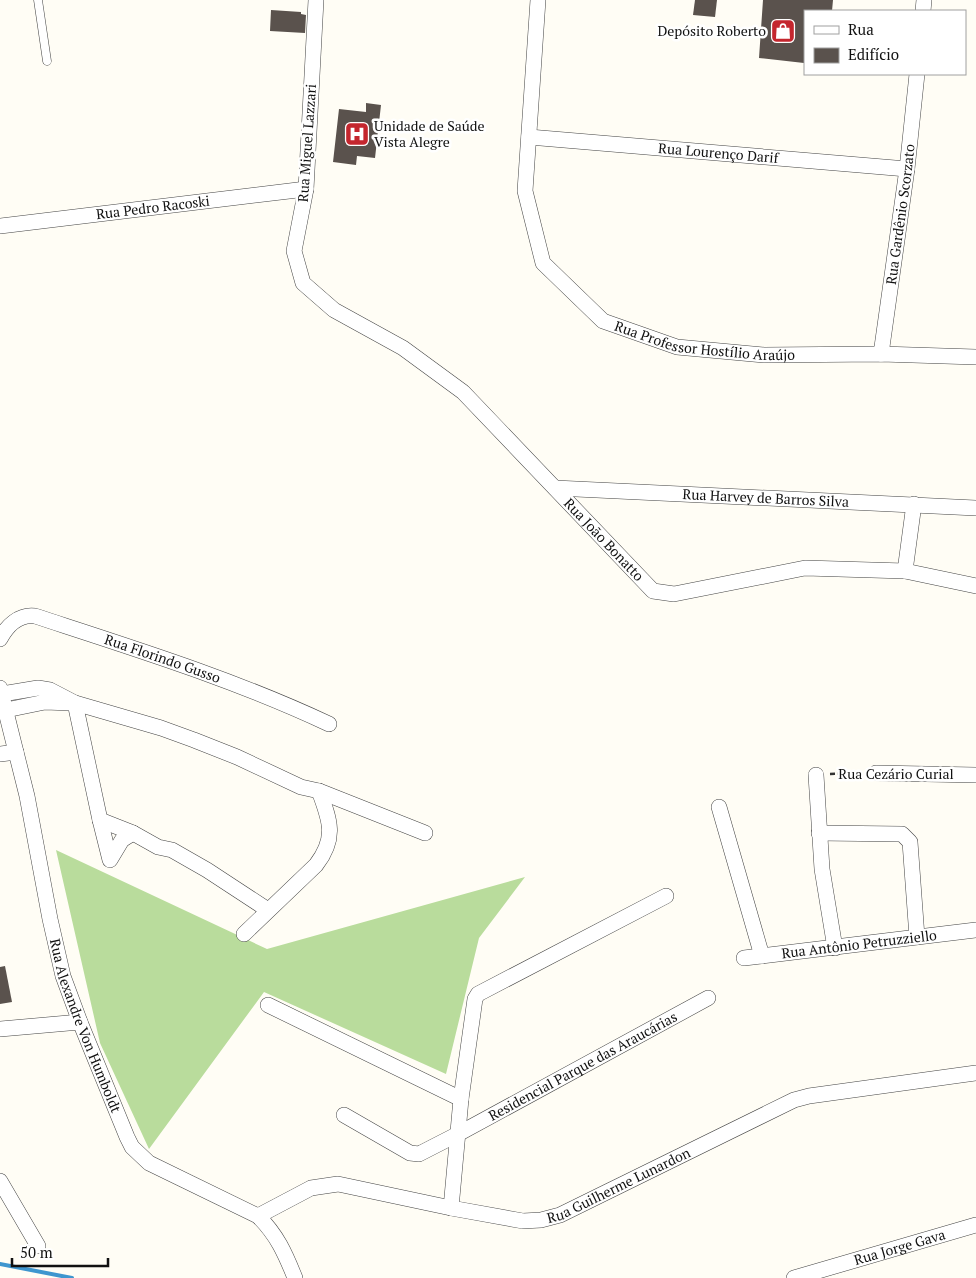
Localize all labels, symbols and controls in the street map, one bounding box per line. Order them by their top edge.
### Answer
legend [804,10,966,75]
shop icon: Depósito Roberto [770,18,796,44]
text: Rua [848,19,874,39]
place label: Depósito Roberto [657,21,766,40]
text: Edifício [848,44,899,64]
street label: Rua Miguel Lazzari [293,83,320,203]
place label: Unidade de Saúde Vista Alegre [374,116,485,151]
hospital icon: Unidade de Saúde Vista Alegre [344,121,370,147]
street label: Rua Lourenço Darif [658,138,780,167]
street label: Rua Gardênio Scorzato [881,143,919,286]
street label: Rua Pedro Racoski [95,191,211,223]
street label: Rua Professor Hostílio Araújo [612,316,795,364]
street label: Rua Harvey de Barros Silva [682,484,849,511]
street label: Rua João Bonatto [560,494,649,585]
street label: Rua Florindo Gusso [102,629,224,687]
street label: Rua Cezário Curial [838,764,954,783]
street label: Rua Antônio Petruzziello [780,925,938,962]
street label: Rua Alexandre Von Humboldt [46,937,126,1116]
street label: Residencial Parque das Araucárias [485,1007,680,1125]
street label: Rua Guilherme Lunardon [545,1142,694,1227]
street label: Rua Jorge Gava [852,1224,947,1269]
scale bar [12,1236,109,1268]
text: 50 m [20,1242,53,1262]

